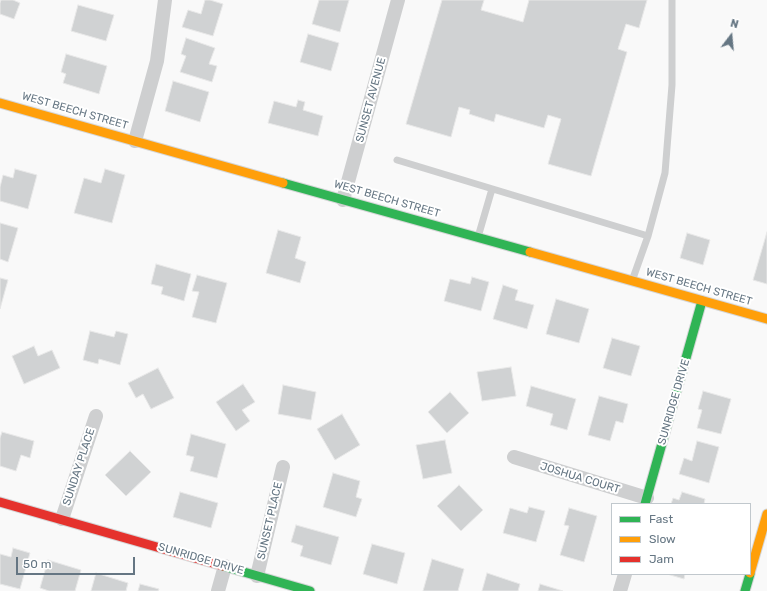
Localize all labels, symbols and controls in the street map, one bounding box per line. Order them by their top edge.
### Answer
north arrow [711,16,751,56]
text: N [729,17,740,31]
street label: SUNSET AVENUE [353,56,389,144]
street label: WEST BEECH STREET [20,90,130,132]
street label: WEST BEECH STREET [332,178,442,220]
street label: WEST BEECH STREET [644,266,754,308]
street label: SUNRIDGE DRIVE [655,358,693,446]
street label: SUNDAY PLACE [60,427,98,507]
street label: JOSHUA COURT [539,460,621,496]
street label: SUNSET PLACE [255,481,285,561]
legend [611,503,751,575]
text: Fast [649,512,673,526]
text: Slow [649,532,676,546]
street label: SUNRIDGE DRIVE [157,540,245,578]
scale bar [18,549,137,575]
text: Jam [649,552,674,566]
text: 50 m [23,557,51,571]

